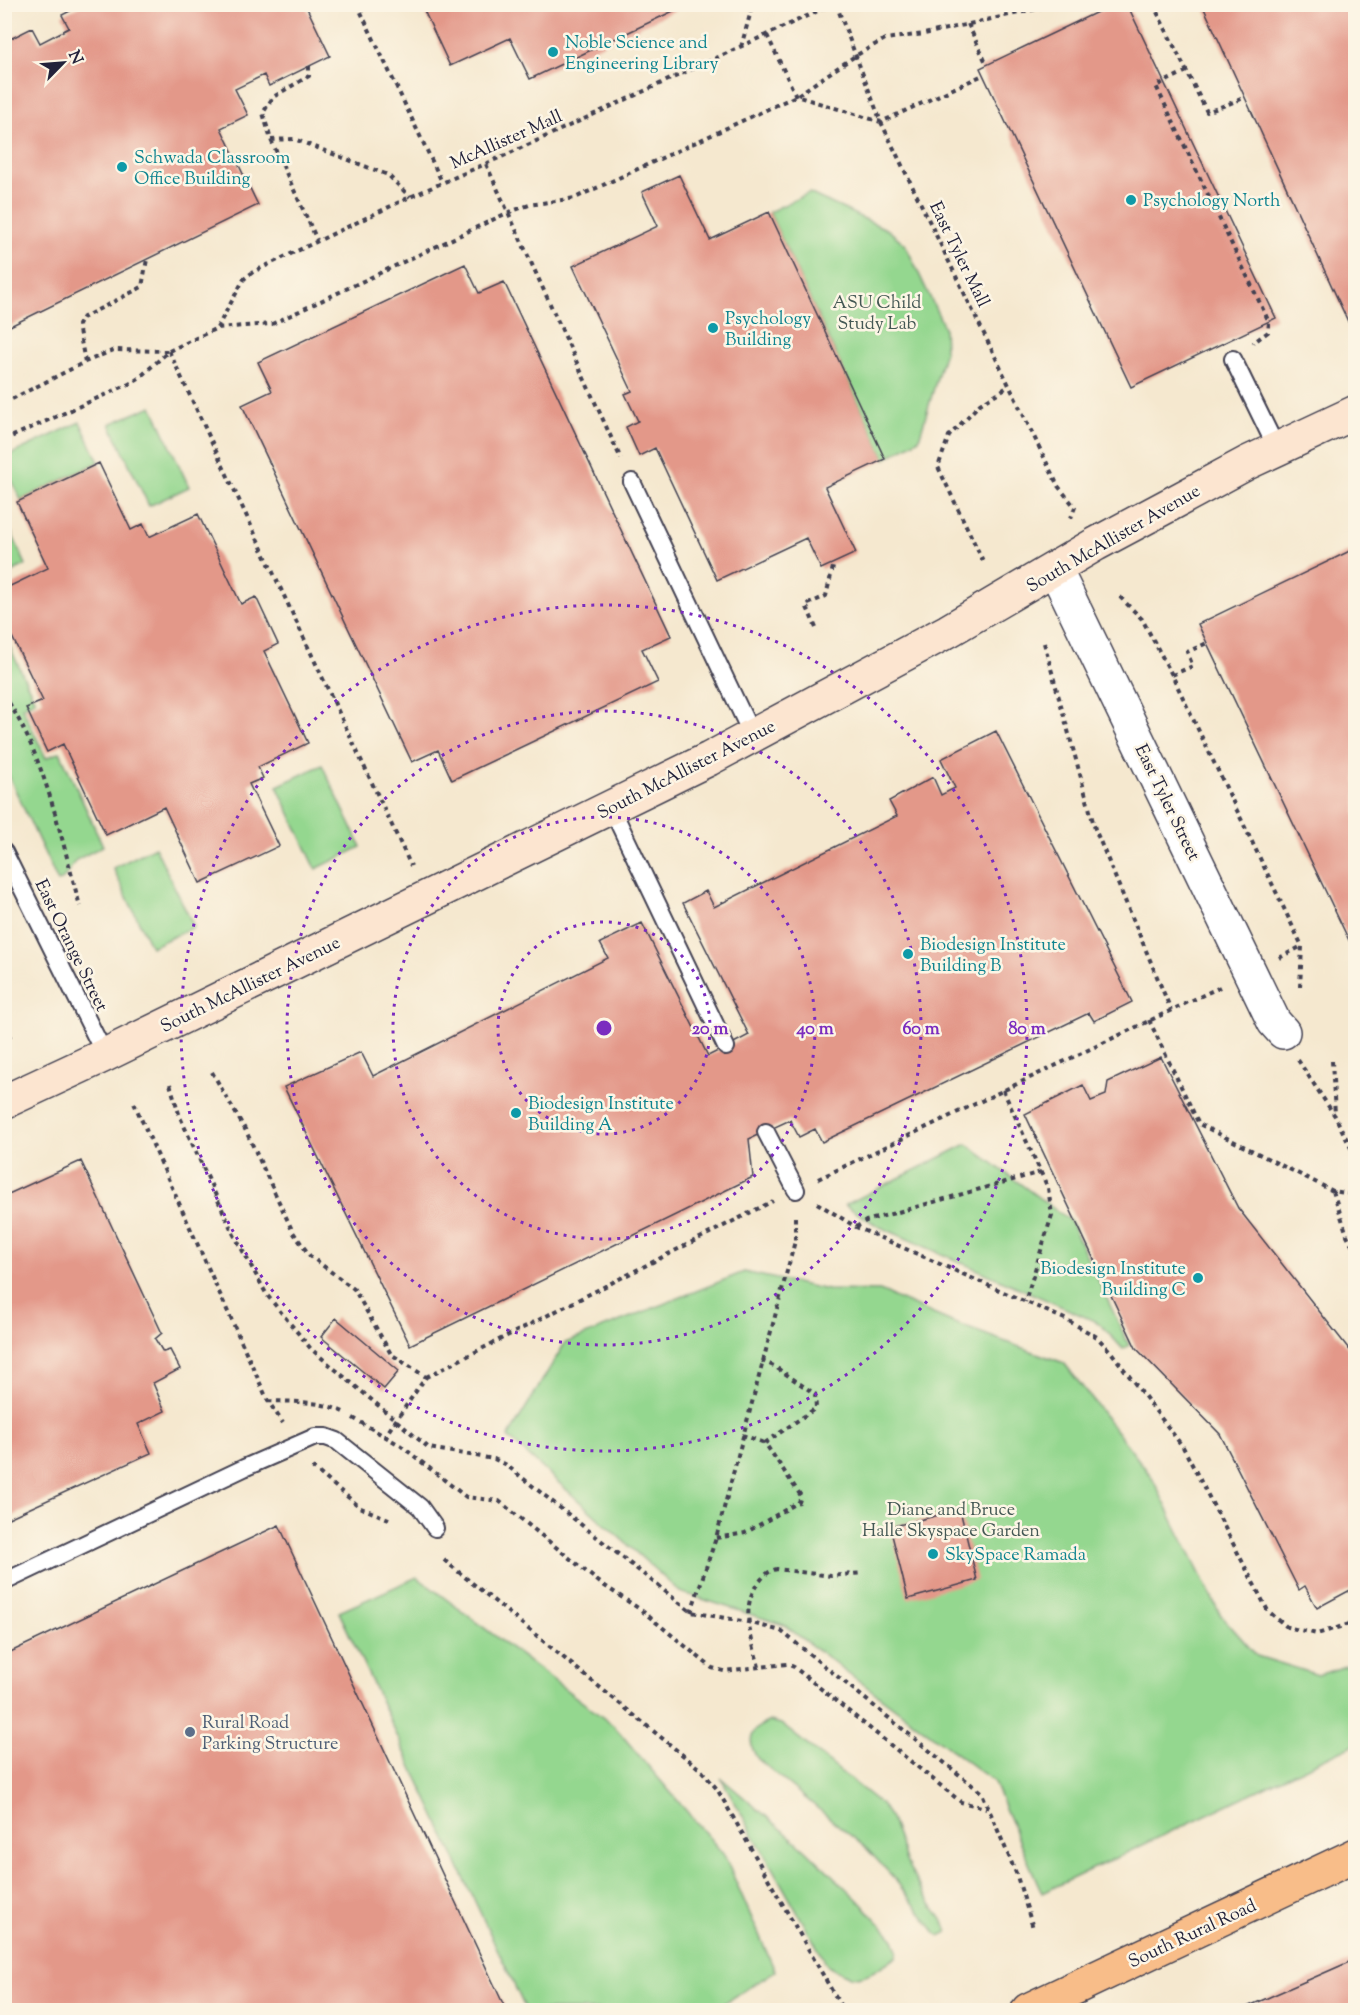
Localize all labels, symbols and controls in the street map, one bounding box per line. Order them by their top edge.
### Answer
place label: Noble Science and Engineering Library [565,31,719,78]
north arrow [33,33,93,93]
marker: Noble Science and Engineering Library [546,45,560,59]
text: N [61,47,88,69]
street label: McAllister Mall [447,104,567,177]
place label: Schwada Classroom Office Building [134,146,290,193]
marker: Schwada Classroom Office Building [115,160,129,174]
place label: Psychology North [1143,189,1281,215]
marker: Psychology North [1124,193,1138,207]
street label: East Tyler Mall [921,198,995,312]
park label: ASU Child Study Lab [833,291,921,338]
place label: Psychology Building [725,307,811,354]
marker: Psychology Building [706,321,720,335]
street label: South McAllister Avenue [1022,479,1206,600]
street label: South McAllister Avenue [593,714,781,827]
street label: East Tyler Street [1127,740,1206,865]
street label: East Orange Street [27,875,114,1017]
street label: South McAllister Avenue [157,931,345,1041]
place label: Biodesign Institute Building B [920,933,1066,980]
marker: Biodesign Institute Building B [901,947,915,961]
text: 20 m [692,1017,728,1043]
text: 40 m [795,1017,834,1043]
text: 60 m [902,1017,940,1043]
text: 80 m [1008,1017,1046,1043]
centre of rings [594,1018,614,1038]
place label: Biodesign Institute Building A [528,1092,674,1139]
marker: Biodesign Institute Building A [509,1106,523,1120]
place label: Biodesign Institute Building C [1040,1257,1186,1304]
marker: Biodesign Institute Building C [1191,1271,1205,1285]
park label: Diane and Bruce Halle Skyspace Garden [862,1498,1040,1545]
place label: SkySpace Ramada [945,1543,1086,1569]
marker: SkySpace Ramada [926,1547,940,1561]
place label: Rural Road Parking Structure [202,1711,338,1758]
marker: Rural Road Parking Structure [183,1725,197,1739]
street label: South Rural Road [1125,1894,1261,1976]

